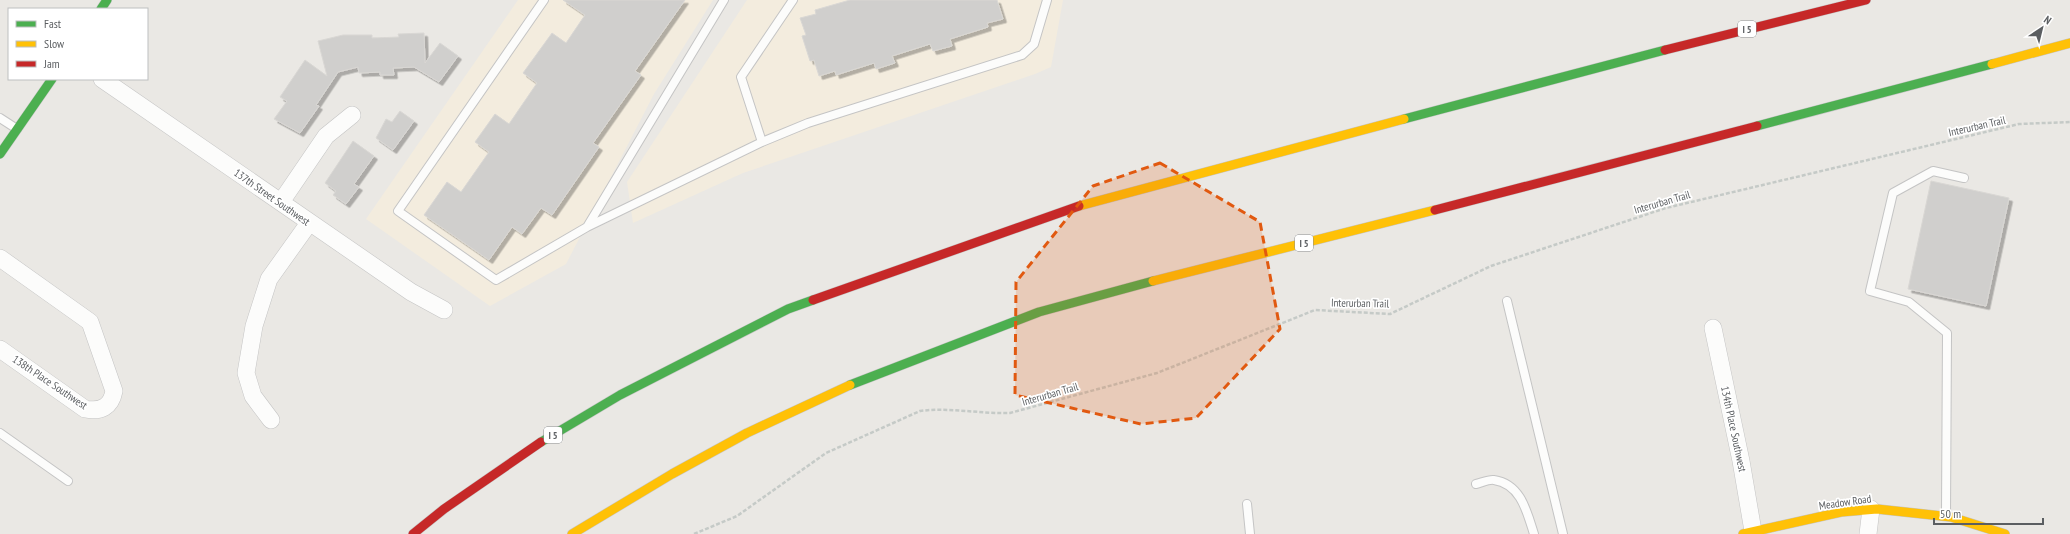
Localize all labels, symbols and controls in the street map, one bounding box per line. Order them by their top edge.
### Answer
legend [8,8,148,80]
north arrow [2022,8,2062,48]
text: N [2041,12,2054,27]
text: Fast [44,16,62,31]
road number: I 5 [1738,21,1756,37]
text: Slow [44,36,65,51]
text: Jam [43,56,60,71]
street label: Interurban Trail [1947,113,2007,139]
street label: 137th Street Southwest [231,165,313,229]
street label: Interurban Trail [1632,187,1692,217]
road number: I 5 [1295,235,1313,251]
street label: Interurban Trail [1331,295,1390,311]
street label: 138th Place Southwest [10,352,90,412]
street label: Interurban Trail [1020,379,1080,409]
street label: 134th Place Southwest [1718,385,1750,473]
road number: I 5 [544,427,562,443]
street label: Meadow Road [1818,491,1872,513]
scale bar [1934,500,2043,526]
text: 50 m [1940,506,1961,521]

